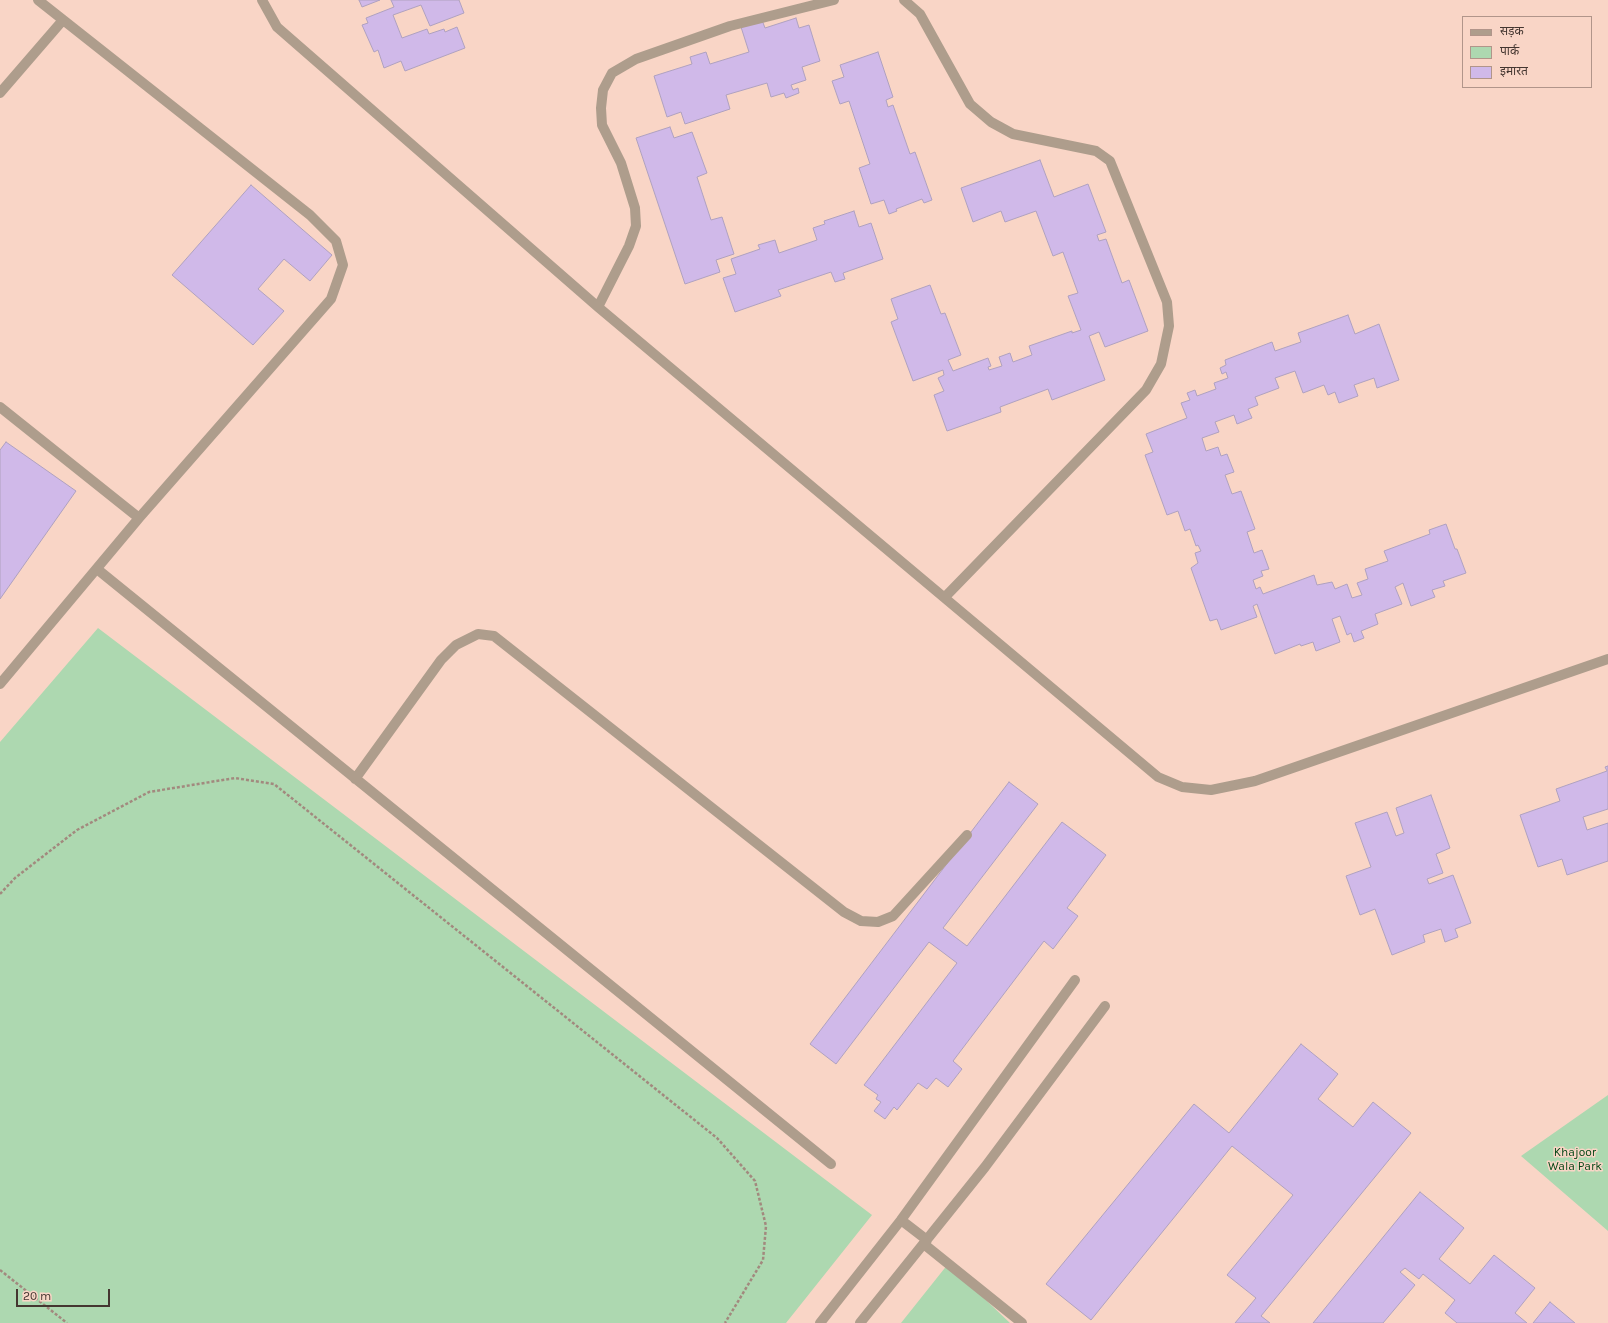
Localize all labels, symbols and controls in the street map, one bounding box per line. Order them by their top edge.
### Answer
legend [1462,16,1592,88]
text: सड़क [1500,24,1524,38]
text: पार्क [1500,44,1519,58]
text: इमारत [1500,64,1528,78]
park label: Khajoor Wala Park [1548,1146,1602,1174]
scale bar [18,1281,112,1307]
text: 20 m [23,1289,51,1303]

